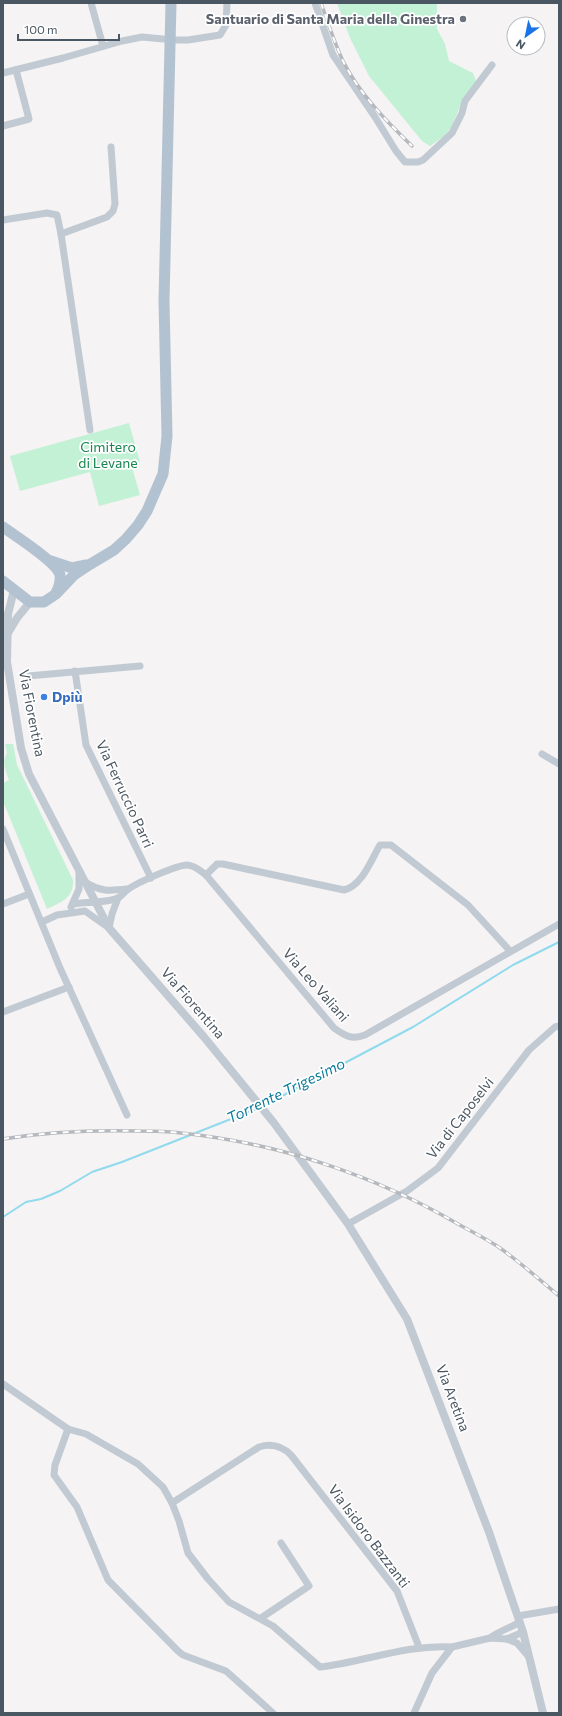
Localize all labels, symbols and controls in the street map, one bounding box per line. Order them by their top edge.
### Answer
place label: Santuario di Santa Maria della Ginestra [206,10,455,27]
marker: Santuario di Santa Maria della Ginestra [458,14,468,24]
scale bar [18,16,119,42]
north arrow [506,16,546,56]
text: 100 m [24,22,58,36]
text: N [513,37,527,53]
park label: Cimitero di Levane [78,438,138,471]
street label: Via Fiorentina [16,668,49,758]
place label: Dpiù [52,688,82,705]
marker: Dpiù [39,692,49,702]
street label: Via Ferruccio Parri [93,737,158,850]
street label: Via Leo Valiani [280,944,353,1025]
street label: Via Fiorentina [158,964,229,1042]
water label: Torrente Trigesimo [224,1054,348,1127]
street label: Via di Caposelvi [422,1073,497,1162]
street label: Via Aretina [433,1362,474,1434]
street label: Via Isidoro Bazzanti [325,1481,414,1591]

